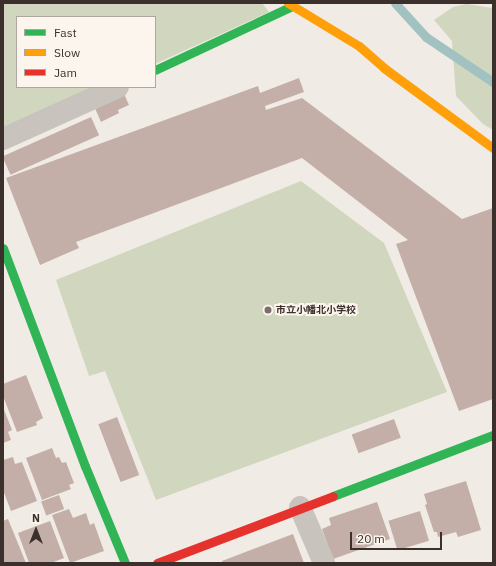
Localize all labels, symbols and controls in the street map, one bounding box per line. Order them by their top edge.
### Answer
legend [16,16,156,88]
text: Fast [54,25,77,40]
text: Slow [54,45,80,60]
text: Jam [54,65,77,80]
place label: 市立小幡北小学校 [276,304,356,316]
marker: 市立小幡北小学校 [263,305,273,315]
north arrow [16,510,56,550]
text: N [32,511,40,525]
scale bar [352,524,444,550]
text: 20 m [357,531,385,546]

